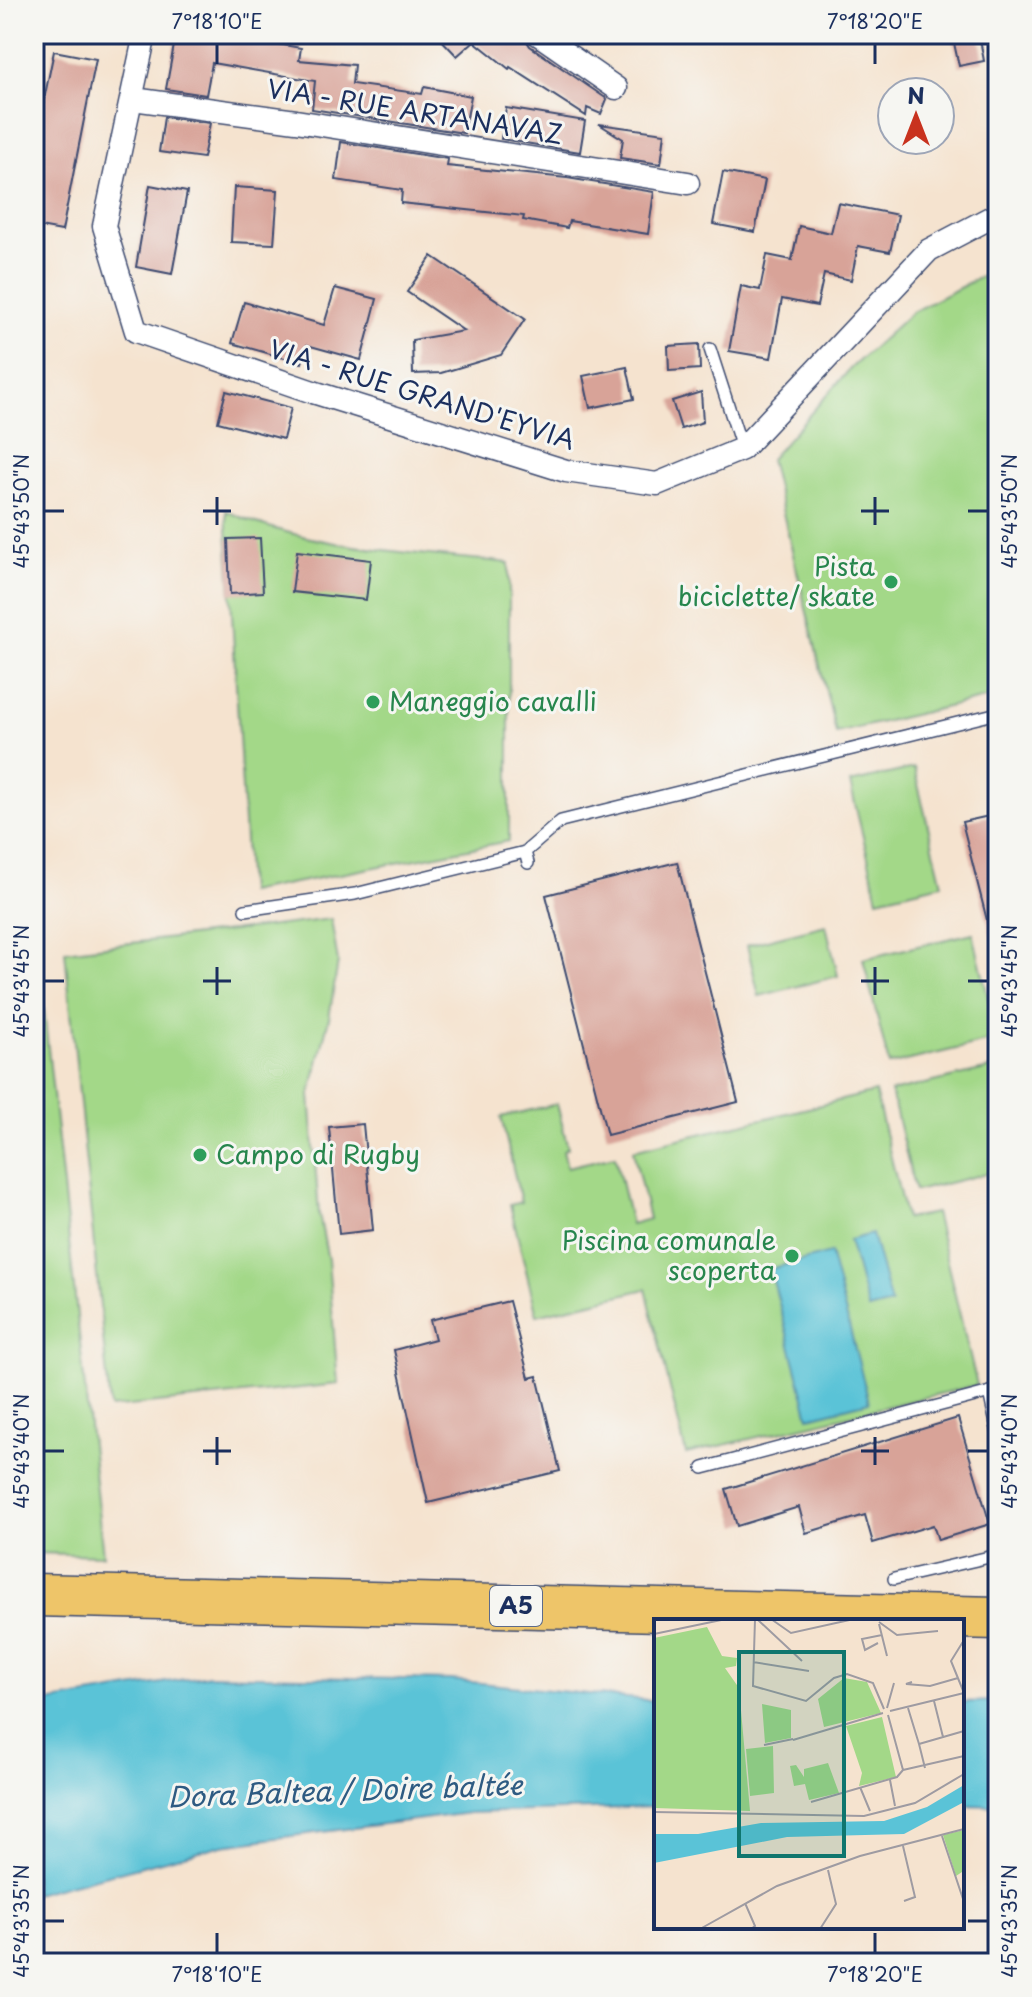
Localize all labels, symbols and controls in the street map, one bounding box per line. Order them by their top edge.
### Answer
text: 7°18'10"E [171,6,263,36]
text: 7°18'20"E [827,6,923,36]
street label: VIA - RUE ARTANAVAZ [265,68,566,153]
north arrow [876,76,956,156]
text: N [907,78,925,111]
street label: VIA - RUE GRAND'EYVIA [265,328,580,459]
text: 45°43'50"N [6,454,36,568]
text: 45°43'50"N [994,454,1024,568]
place label: Pista biciclette/ skate [678,546,876,615]
marker: Pista biciclette/ skate [882,573,900,591]
place label: Maneggio cavalli [389,681,597,720]
marker: Maneggio cavalli [364,693,382,711]
text: 45°43'45"N [6,924,36,1038]
text: 45°43'45"N [994,924,1024,1038]
place label: Campo di Rugby [216,1134,420,1173]
marker: Campo di Rugby [191,1146,209,1164]
place label: Piscina comunale scoperta [562,1220,777,1289]
marker: Piscina comunale scoperta [783,1247,801,1265]
text: 45°43'40"N [6,1393,36,1509]
text: 45°43'40"N [994,1393,1024,1509]
road number: A5 [490,1586,542,1626]
inset map [654,1619,964,1929]
water label: Dora Baltea / Doire baltée [167,1762,525,1817]
text: 45°43'35"N [6,1864,36,1978]
text: 45°43'35"N [994,1864,1024,1978]
text: 7°18'10"E [171,1959,263,1989]
text: 7°18'20"E [827,1959,923,1989]

